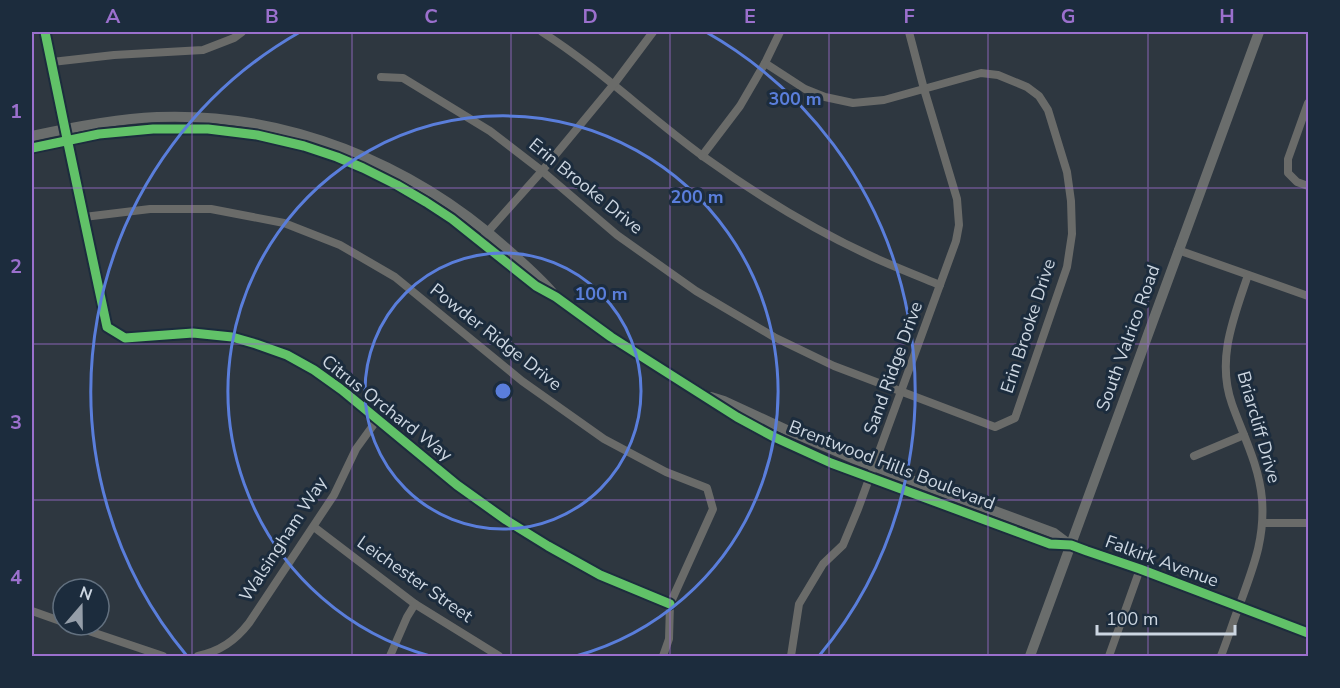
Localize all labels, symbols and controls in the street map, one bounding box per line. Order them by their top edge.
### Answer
text: A [106,3,121,30]
text: B [265,3,279,30]
text: C [424,3,438,30]
text: D [582,3,598,30]
text: E [744,3,756,30]
text: F [903,3,915,30]
text: G [1061,3,1075,30]
text: H [1219,3,1235,30]
text: 300 m [768,87,822,111]
text: 1 [10,98,22,125]
street label: Erin Brooke Drive [524,133,648,239]
text: 200 m [670,185,724,209]
text: 2 [10,253,22,280]
street label: Erin Brooke Drive [995,256,1061,396]
street label: South Valrico Road [1090,262,1166,414]
street label: Powder Ridge Drive [425,278,567,396]
text: 100 m [574,282,628,306]
street label: Sand Ridge Drive [858,298,928,438]
street label: Citrus Orchard Way [317,349,458,467]
street label: Briarcliff Drive [1232,368,1286,486]
centre of rings [493,381,513,401]
text: 3 [10,409,22,436]
street label: Brentwood Hills Boulevard [785,415,999,515]
street label: Walsingham Way [234,471,333,606]
street label: Falkirk Avenue [1102,529,1222,593]
street label: Leichester Street [352,530,478,628]
text: 4 [10,564,22,591]
north arrow [51,577,111,637]
text: N [76,581,95,606]
scale bar [1097,598,1235,636]
text: 100 m [1106,607,1158,631]

